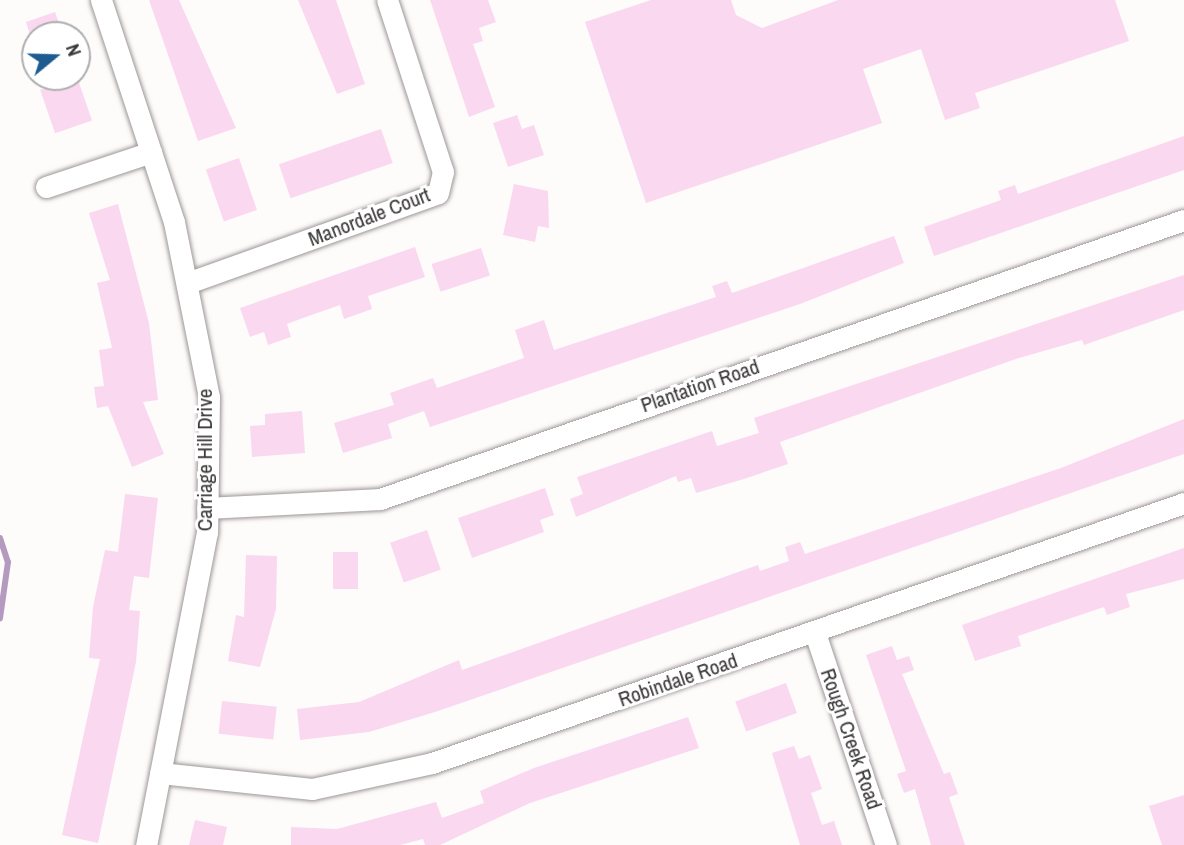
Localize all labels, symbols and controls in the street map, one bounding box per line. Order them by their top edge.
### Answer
north arrow [21,21,91,91]
text: N [60,40,88,59]
street label: Manordale Court [305,182,433,252]
street label: Plantation Road [638,354,762,418]
street label: Carriage Hill Drive [192,389,218,531]
street label: Robindale Road [615,648,741,712]
street label: Rough Creek Road [815,665,887,813]

